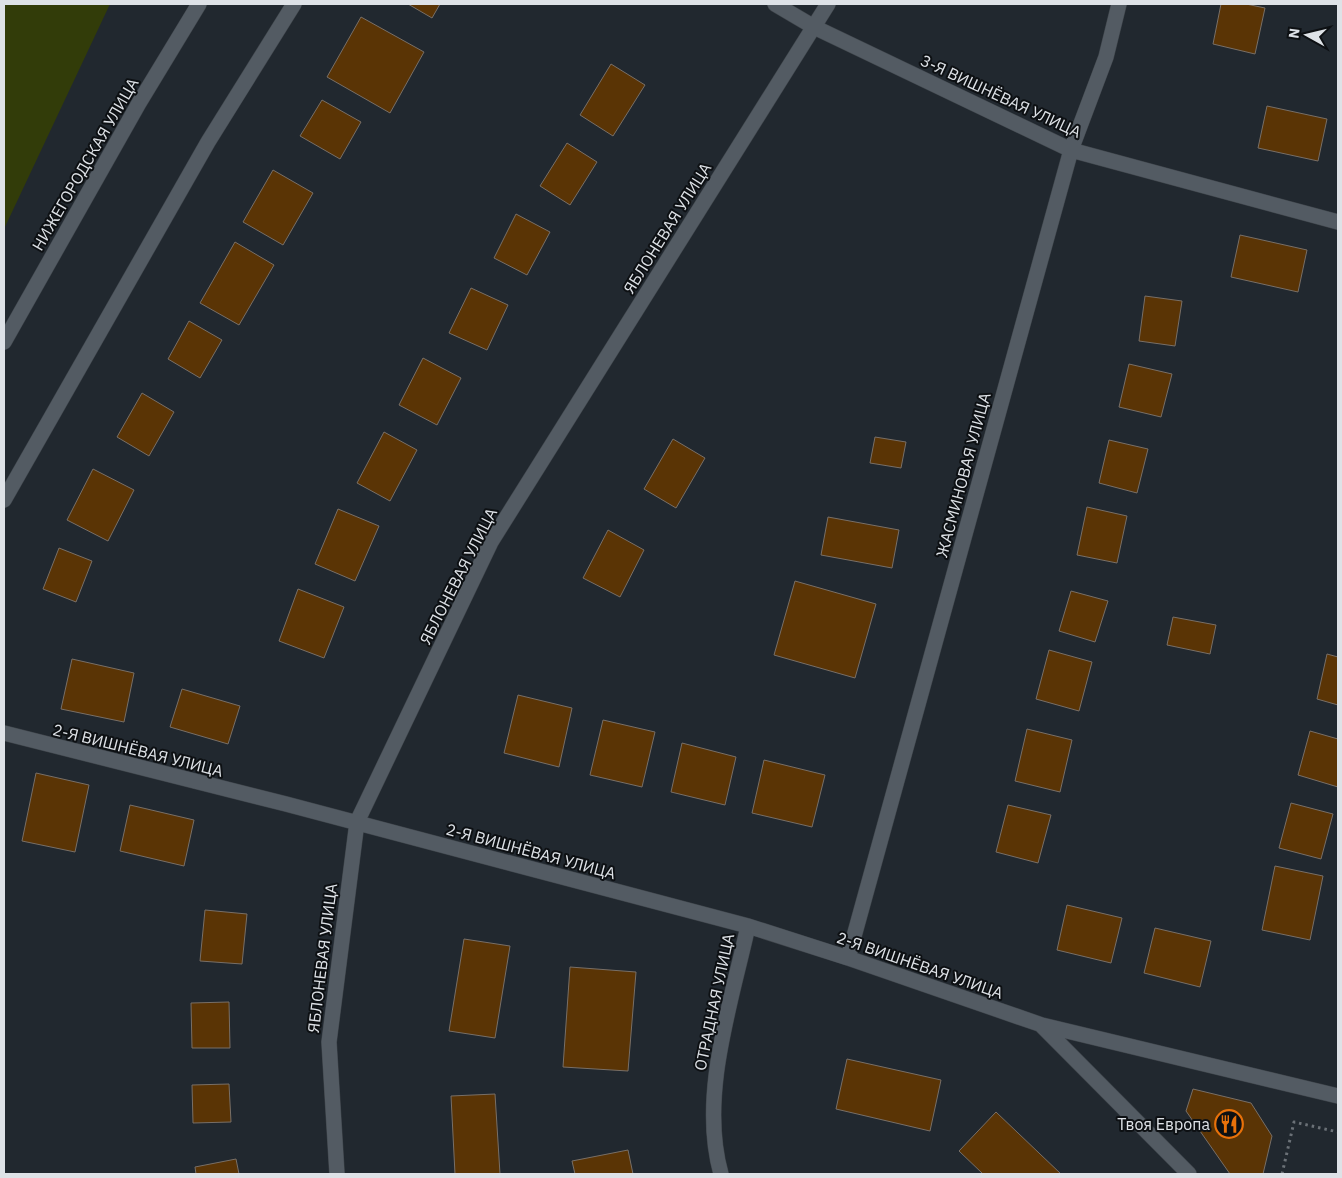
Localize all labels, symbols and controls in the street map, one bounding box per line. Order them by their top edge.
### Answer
north arrow [1282,10,1332,60]
text: N [1285,27,1304,39]
street label: 3-Я ВИШНЁВАЯ УЛИЦА [918,50,1084,142]
street label: НИЖЕГОРОДСКАЯ УЛИЦА [27,74,143,254]
street label: ЯБЛОНЕВАЯ УЛИЦА [619,159,715,297]
street label: ЖАСМИНОВАЯ УЛИЦА [931,390,995,560]
street label: ЯБЛОНЕВАЯ УЛИЦА [415,504,501,648]
street label: 2-Я ВИШНЁВАЯ УЛИЦА [51,719,225,781]
street label: 2-Я ВИШНЁВАЯ УЛИЦА [444,819,618,883]
street label: ЯБЛОНЕВАЯ УЛИЦА [303,882,341,1034]
street label: 2-Я ВИШНЁВАЯ УЛИЦА [834,927,1006,1003]
street label: ОТРАДНАЯ УЛИЦА [690,932,738,1072]
restaurant icon: Твоя Европа [1214,1109,1244,1139]
place label: Твоя Европа [1117,1114,1210,1134]

